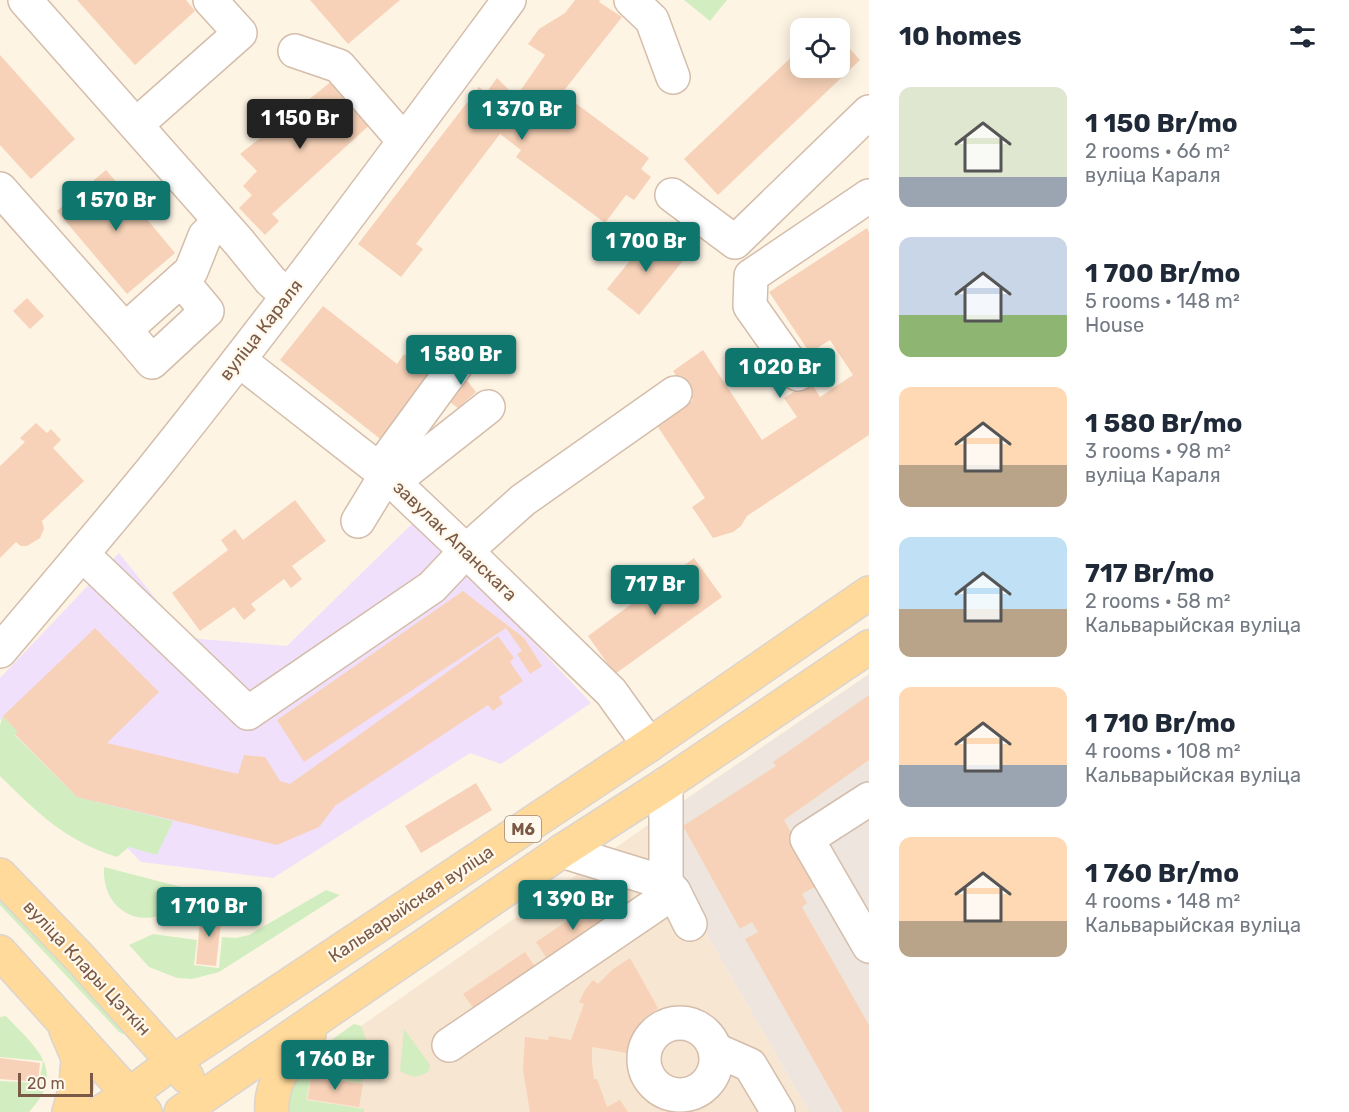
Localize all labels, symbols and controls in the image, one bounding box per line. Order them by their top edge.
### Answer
map controls [790,18,850,78]
button: locate [790,18,850,78]
icon: filters [1286,20,1319,53]
text: 10 homes [899,21,1022,52]
pin: 1 370 Br [460,90,584,141]
text: 1 370 Br [482,97,562,121]
pin: 1 150 Br [238,99,362,150]
text: 1 150 Br [261,106,339,130]
text: 1 150 Br/mo [1085,108,1238,139]
icon: home [947,111,1019,183]
text: 2 rooms · 66 m² [1085,139,1230,163]
text: вуліца Караля [1085,163,1221,187]
pin: 1 570 Br [54,181,178,232]
text: 1 570 Br [76,188,156,212]
pin: 1 700 Br [584,222,708,273]
text: 1 700 Br [606,229,686,253]
text: 1 700 Br/mo [1085,258,1241,289]
icon: home [947,261,1019,333]
street label: вуліца Караля [215,275,307,385]
text: 5 rooms · 148 m² [1085,289,1240,313]
text: House [1085,313,1144,337]
pin: 1 580 Br [399,335,523,386]
text: 1 580 Br [420,342,502,366]
pin: 1 020 Br [718,348,842,399]
text: 1 020 Br [739,355,821,379]
text: 1 580 Br/mo [1085,408,1242,439]
icon: home [947,411,1019,483]
text: 3 rooms · 98 m² [1085,439,1231,463]
text: вуліца Караля [1085,463,1221,487]
street label: завулак Апанскага [388,476,522,606]
text: 717 Br/mo [1085,558,1215,589]
icon: home [947,561,1019,633]
pin: 717 Br [606,565,704,616]
text: 717 Br [625,572,685,596]
text: 2 rooms · 58 m² [1085,589,1231,613]
text: Кальварыйская вуліца [1085,613,1301,637]
text: 1 710 Br/mo [1085,708,1236,739]
icon: home [947,711,1019,783]
text: 4 rooms · 108 m² [1085,739,1241,763]
text: Кальварыйская вуліца [1085,763,1301,787]
road number: М6 [505,816,541,842]
street label: Кальварыйская вуліца [324,841,498,967]
text: 1 760 Br/mo [1085,858,1239,889]
icon: home [947,861,1019,933]
pin: 1 390 Br [511,880,635,931]
pin: 1 710 Br [147,887,271,938]
text: 1 390 Br [532,887,614,911]
text: 4 rooms · 148 m² [1085,889,1240,913]
text: 1 710 Br [171,894,247,918]
street label: вуліца Клары Цэткін [19,896,155,1040]
text: Кальварыйская вуліца [1085,913,1301,937]
pin: 1 760 Br [273,1040,397,1091]
text: 1 760 Br [295,1047,375,1071]
scale bar [18,1070,93,1098]
text: 20 m [27,1074,65,1093]

